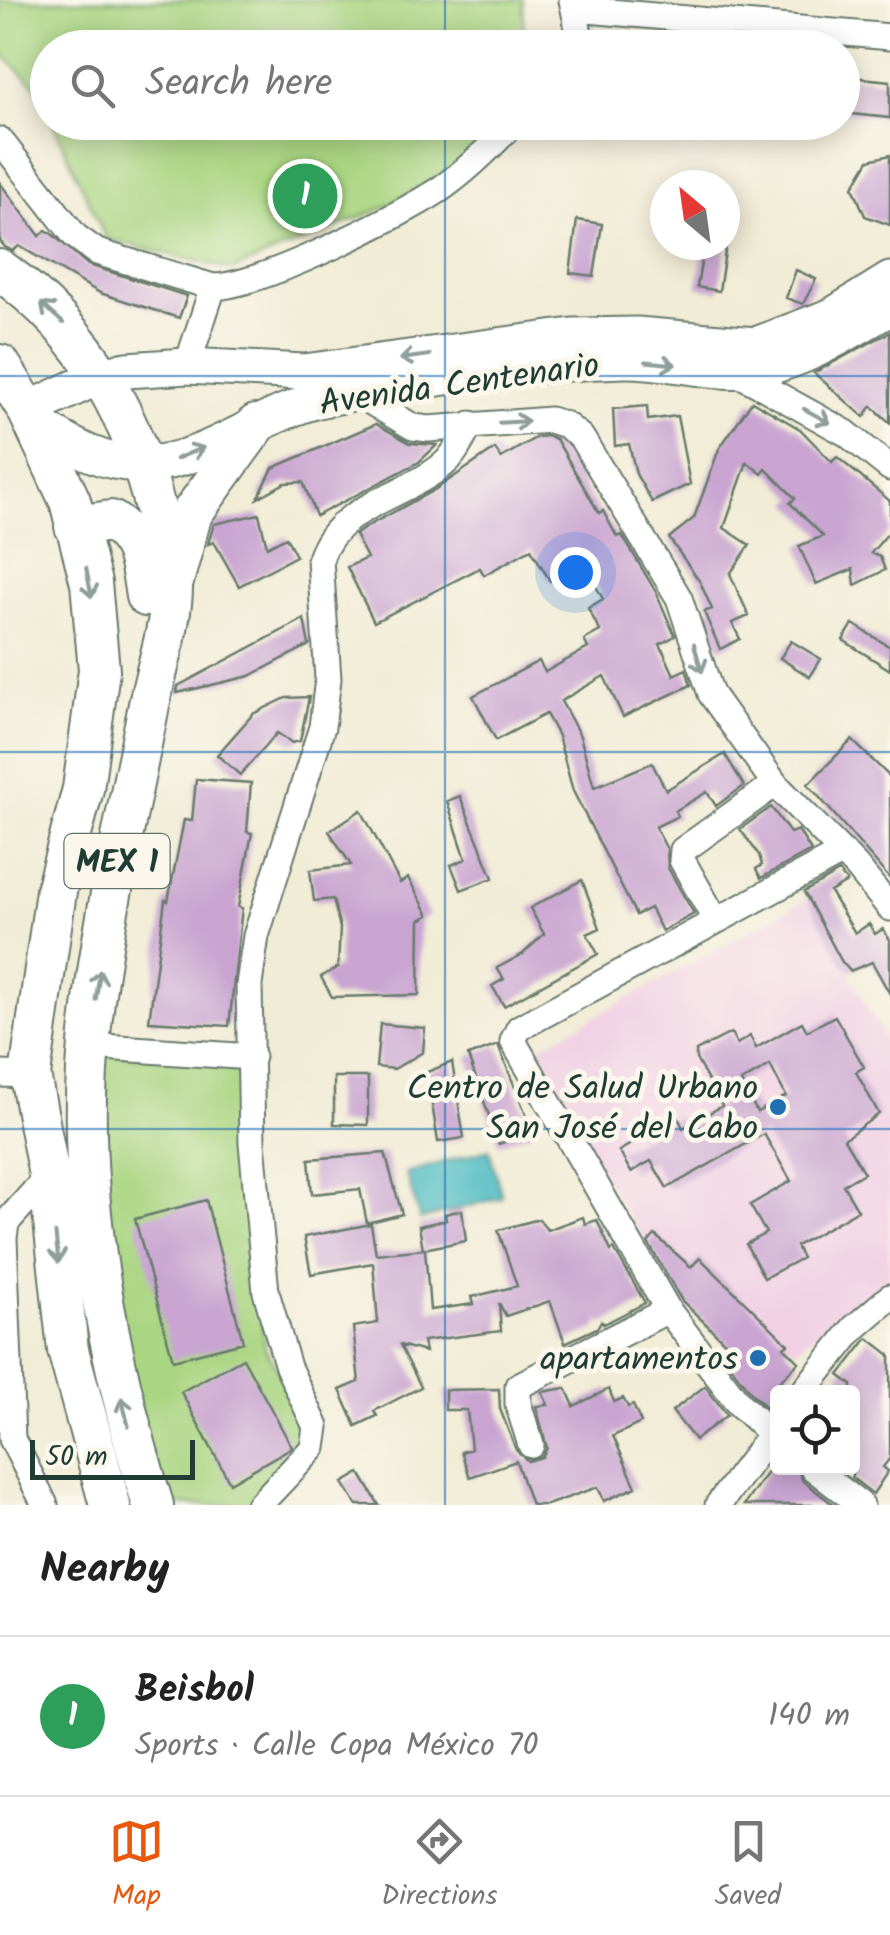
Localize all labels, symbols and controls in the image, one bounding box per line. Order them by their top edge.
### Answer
search box [30,30,860,140]
text: Search here [145,55,332,115]
icon: search [65,58,120,113]
pin: 1 [272,158,338,234]
north arrow [650,170,740,260]
one-way arrow [40,302,66,326]
street label: Avenida Centenario [316,339,603,433]
one-way arrow [400,348,432,367]
one-way arrow [644,354,676,373]
one-way arrow [802,407,831,427]
one-way arrow [497,412,529,431]
one-way arrow [174,442,205,460]
your location [550,547,601,598]
one-way arrow [80,566,99,599]
one-way arrow [690,642,709,674]
road number: MEX 1 [64,834,170,888]
one-way arrow [89,970,108,1002]
place label: Centro de Salud Urbano San José del Cabo [407,1062,758,1158]
marker: Centro de Salud Urbano San José del Cabo [767,1096,789,1118]
one-way arrow [48,1232,67,1264]
place label: apartamentos [540,1333,738,1389]
marker: apartamentos [747,1347,769,1369]
map controls [770,1385,860,1475]
button: locate [770,1385,860,1475]
one-way arrow [115,1397,133,1429]
scale bar [30,1435,195,1480]
text: 50 m [45,1435,108,1480]
text: Nearby [40,1537,169,1604]
text: Beisbol [135,1661,254,1721]
text: 1 [68,1691,77,1742]
text: 140 m [768,1691,850,1742]
text: Sports · Calle Copa México 70 [135,1721,538,1772]
tab: Map [109,1814,164,1919]
tab: Directions [381,1814,497,1919]
tab: Saved [715,1814,781,1919]

